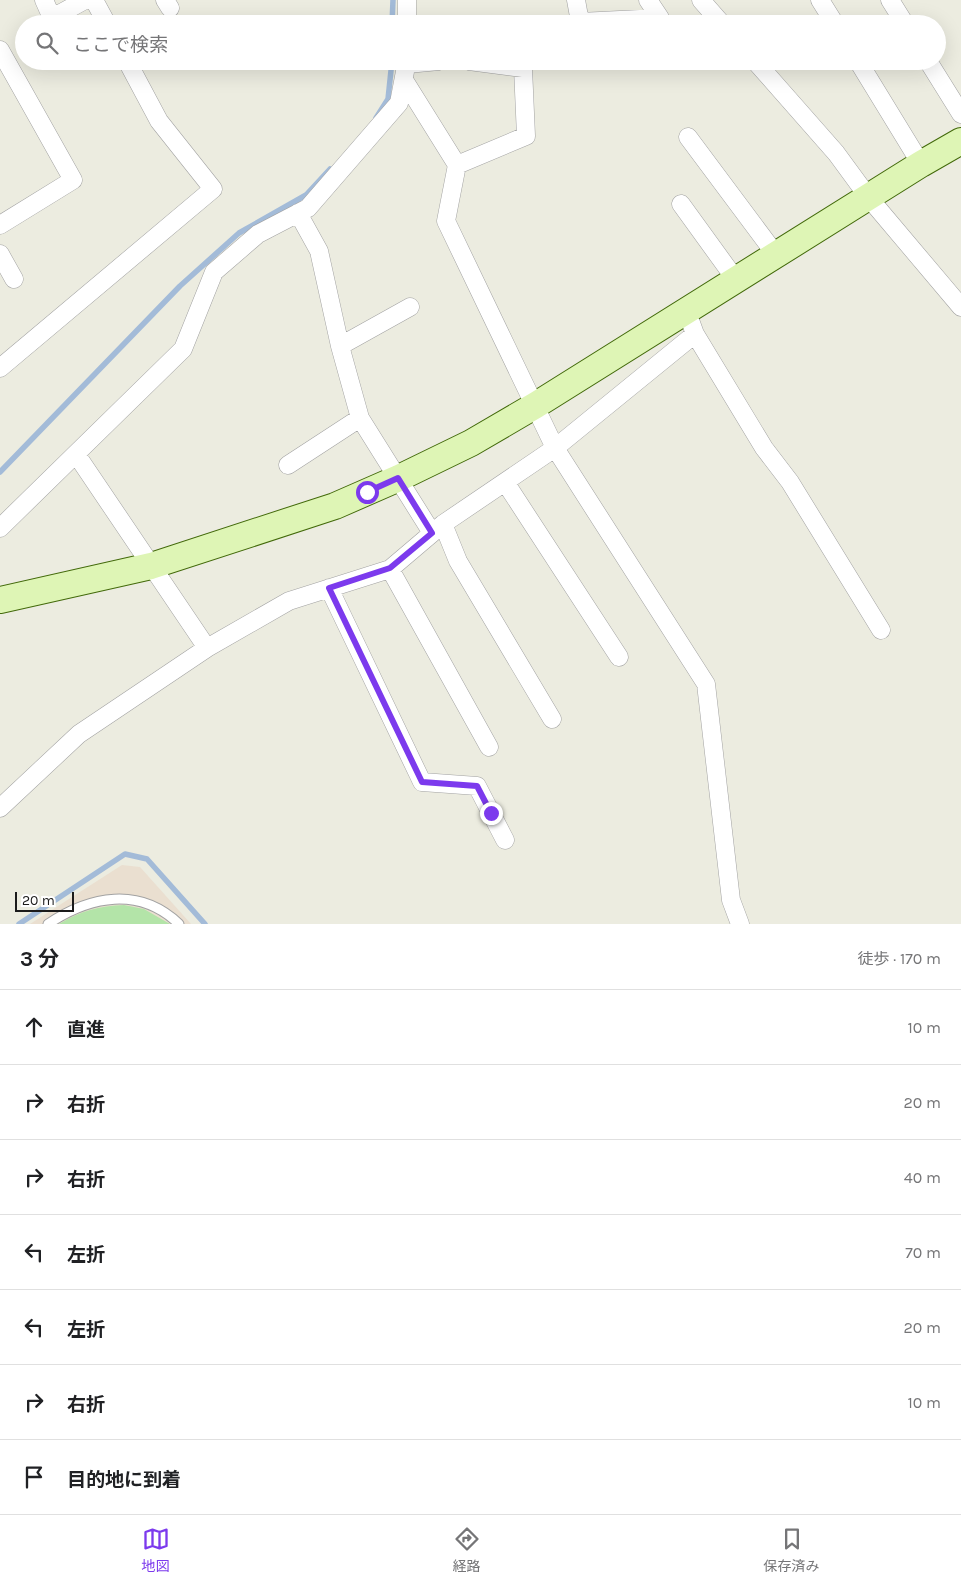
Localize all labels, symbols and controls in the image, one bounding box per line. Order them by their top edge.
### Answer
search box [15,15,946,70]
icon: search [33,29,61,57]
text: ここで検索 [73,34,168,56]
route start [356,481,379,504]
route end [480,802,503,825]
scale bar [15,889,74,912]
text: 20 m [22,892,55,909]
text: 3 分 [20,947,59,971]
text: 徒歩 · 170 m [857,949,941,968]
icon: ahead [20,1013,48,1041]
text: 10 m [907,1018,941,1037]
text: 直進 [67,1019,105,1041]
icon: right [20,1088,48,1116]
text: 20 m [903,1093,941,1112]
text: 右折 [67,1094,105,1116]
icon: right [20,1163,48,1191]
text: 40 m [904,1168,941,1187]
text: 右折 [67,1169,105,1191]
icon: left [20,1238,48,1266]
text: 70 m [905,1243,941,1262]
text: 左折 [67,1244,105,1266]
icon: left [20,1313,48,1341]
text: 20 m [903,1318,941,1337]
text: 左折 [67,1319,105,1341]
icon: right [20,1388,48,1416]
text: 10 m [907,1393,941,1412]
text: 右折 [67,1394,105,1416]
icon: arrive [20,1463,48,1491]
text: 目的地に到着 [67,1469,181,1491]
tab: 地図 [142,1525,170,1575]
tab: 経路 [453,1525,481,1575]
tab: 保存済み [764,1525,820,1575]

